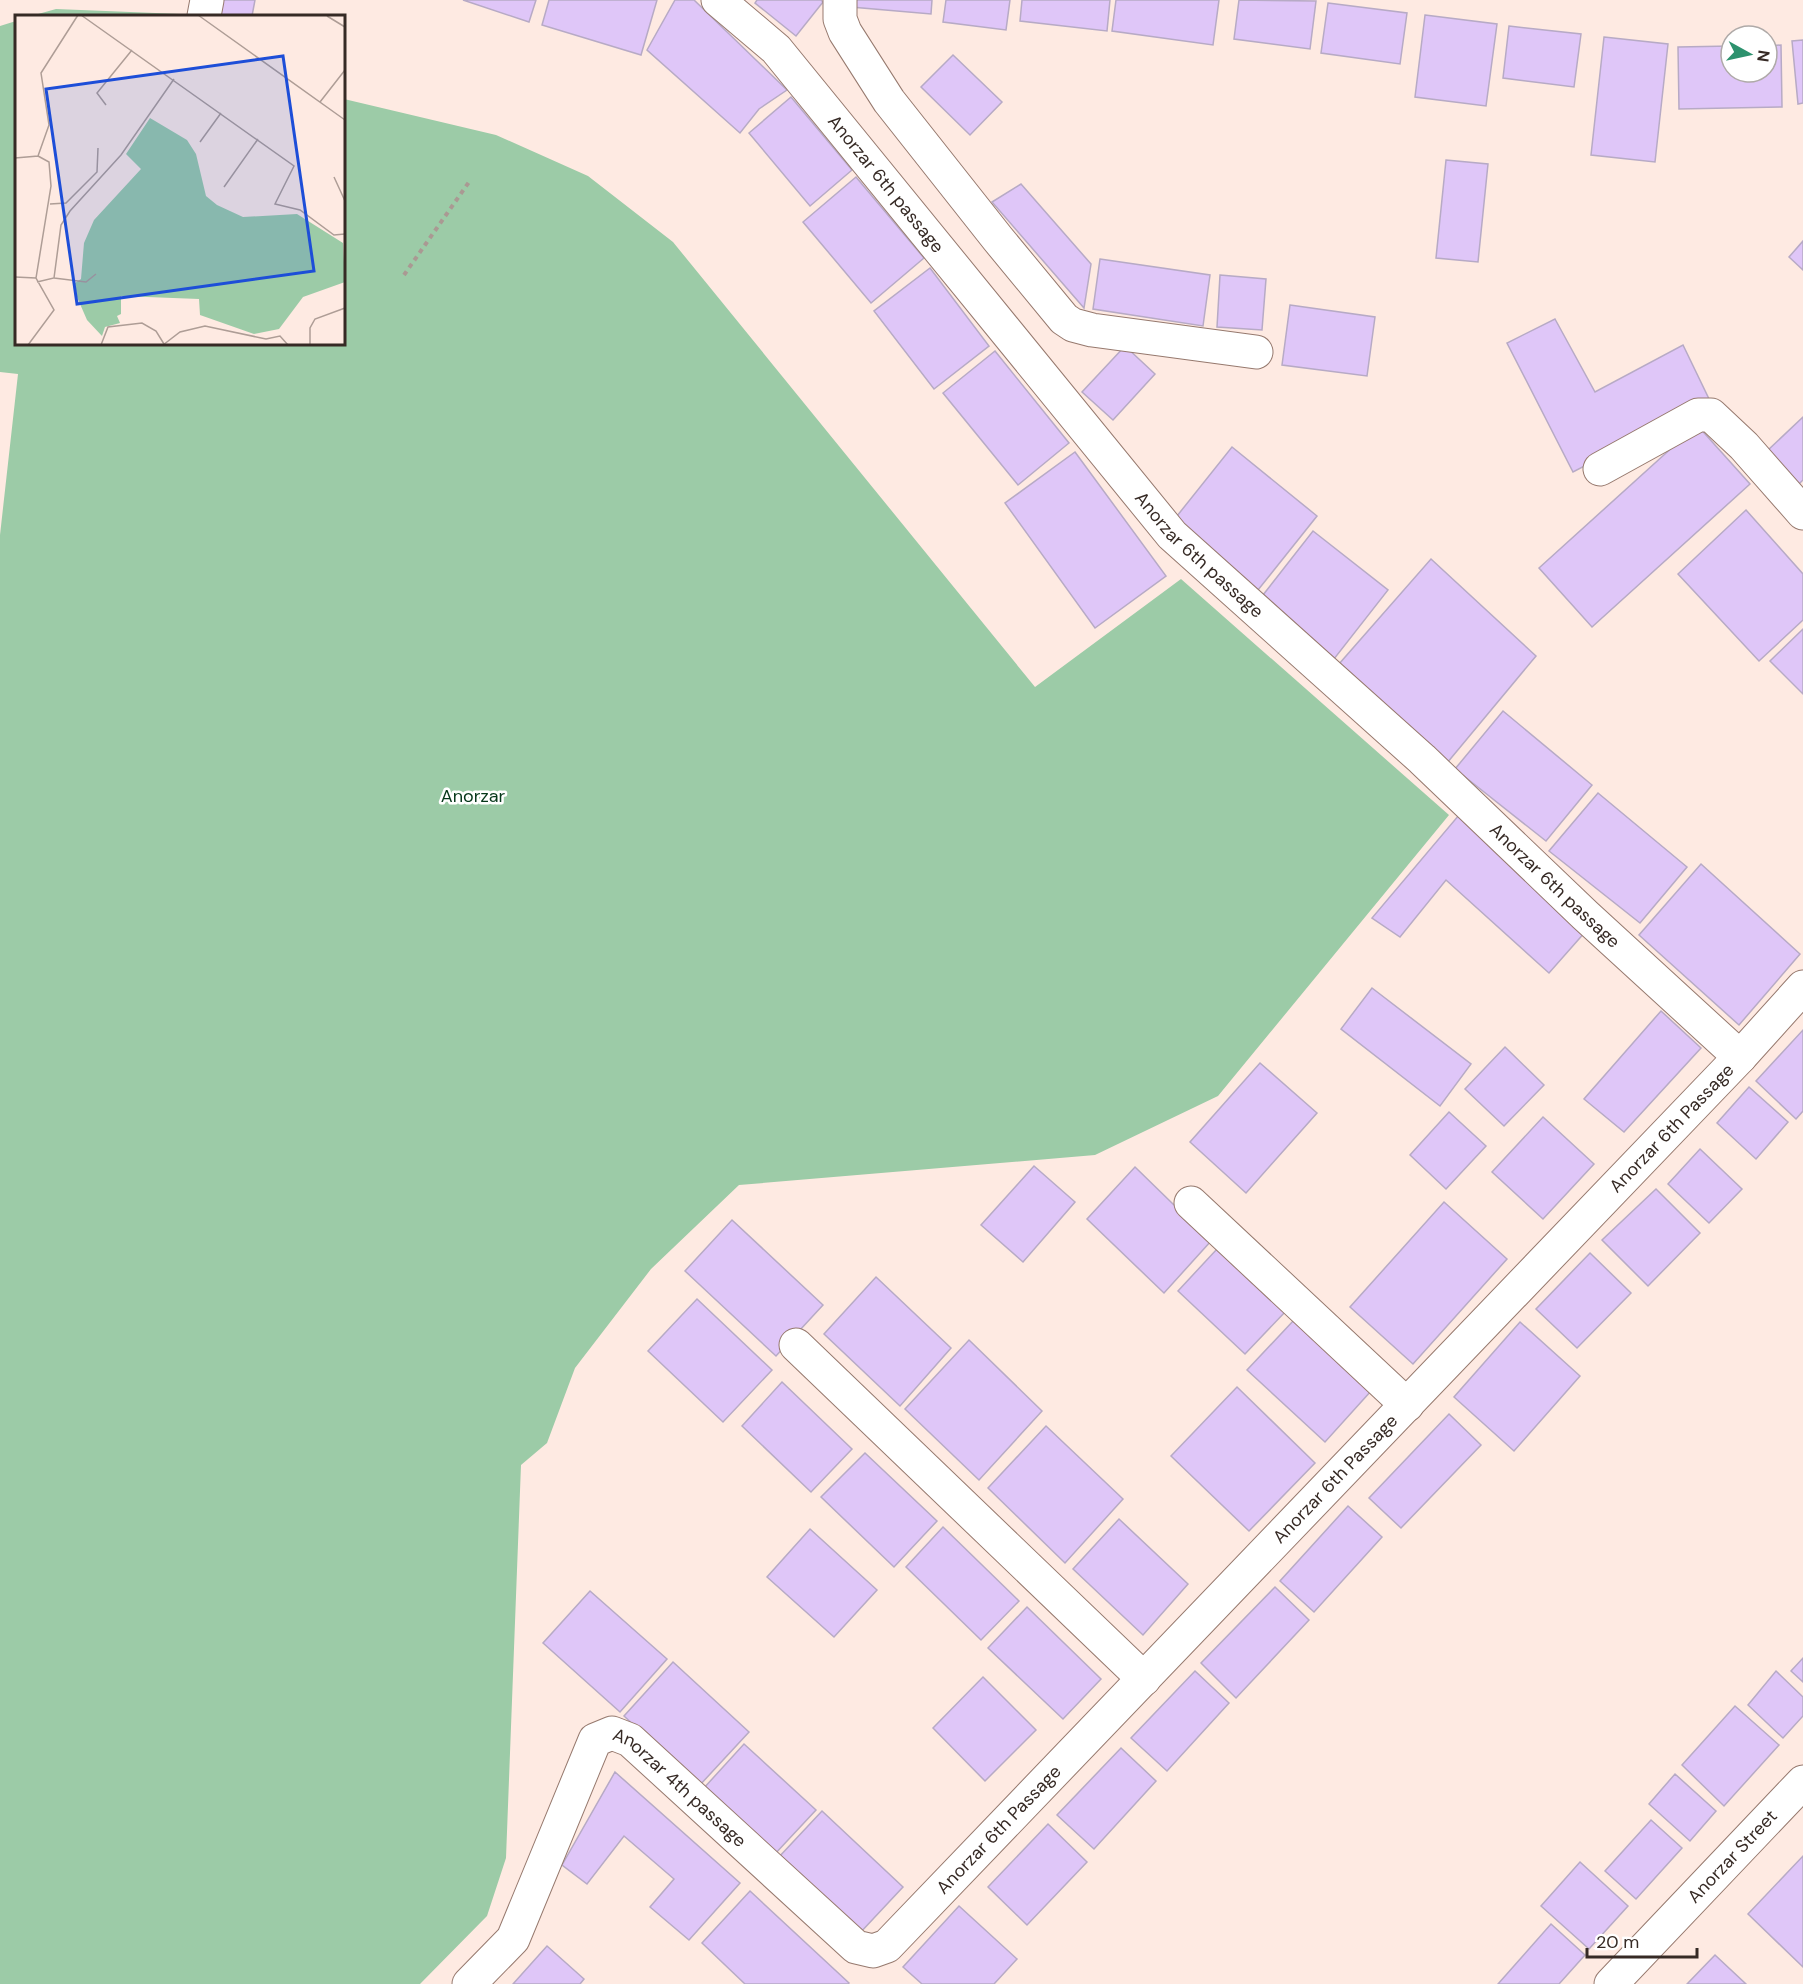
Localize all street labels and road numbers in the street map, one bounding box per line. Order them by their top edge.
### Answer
street label: Anorzar 6th passage [822,110,949,258]
street label: Anorzar 6th passage [1129,487,1269,623]
street label: Anorzar 6th passage [1484,818,1625,953]
street label: Anorzar 6th Passage [1604,1058,1739,1198]
street label: Anorzar 6th Passage [1268,1409,1403,1549]
street label: Anorzar 4th passage [609,1722,751,1853]
street label: Anorzar 6th Passage [931,1760,1066,1899]
street label: Anorzar Street [1682,1805,1782,1908]

